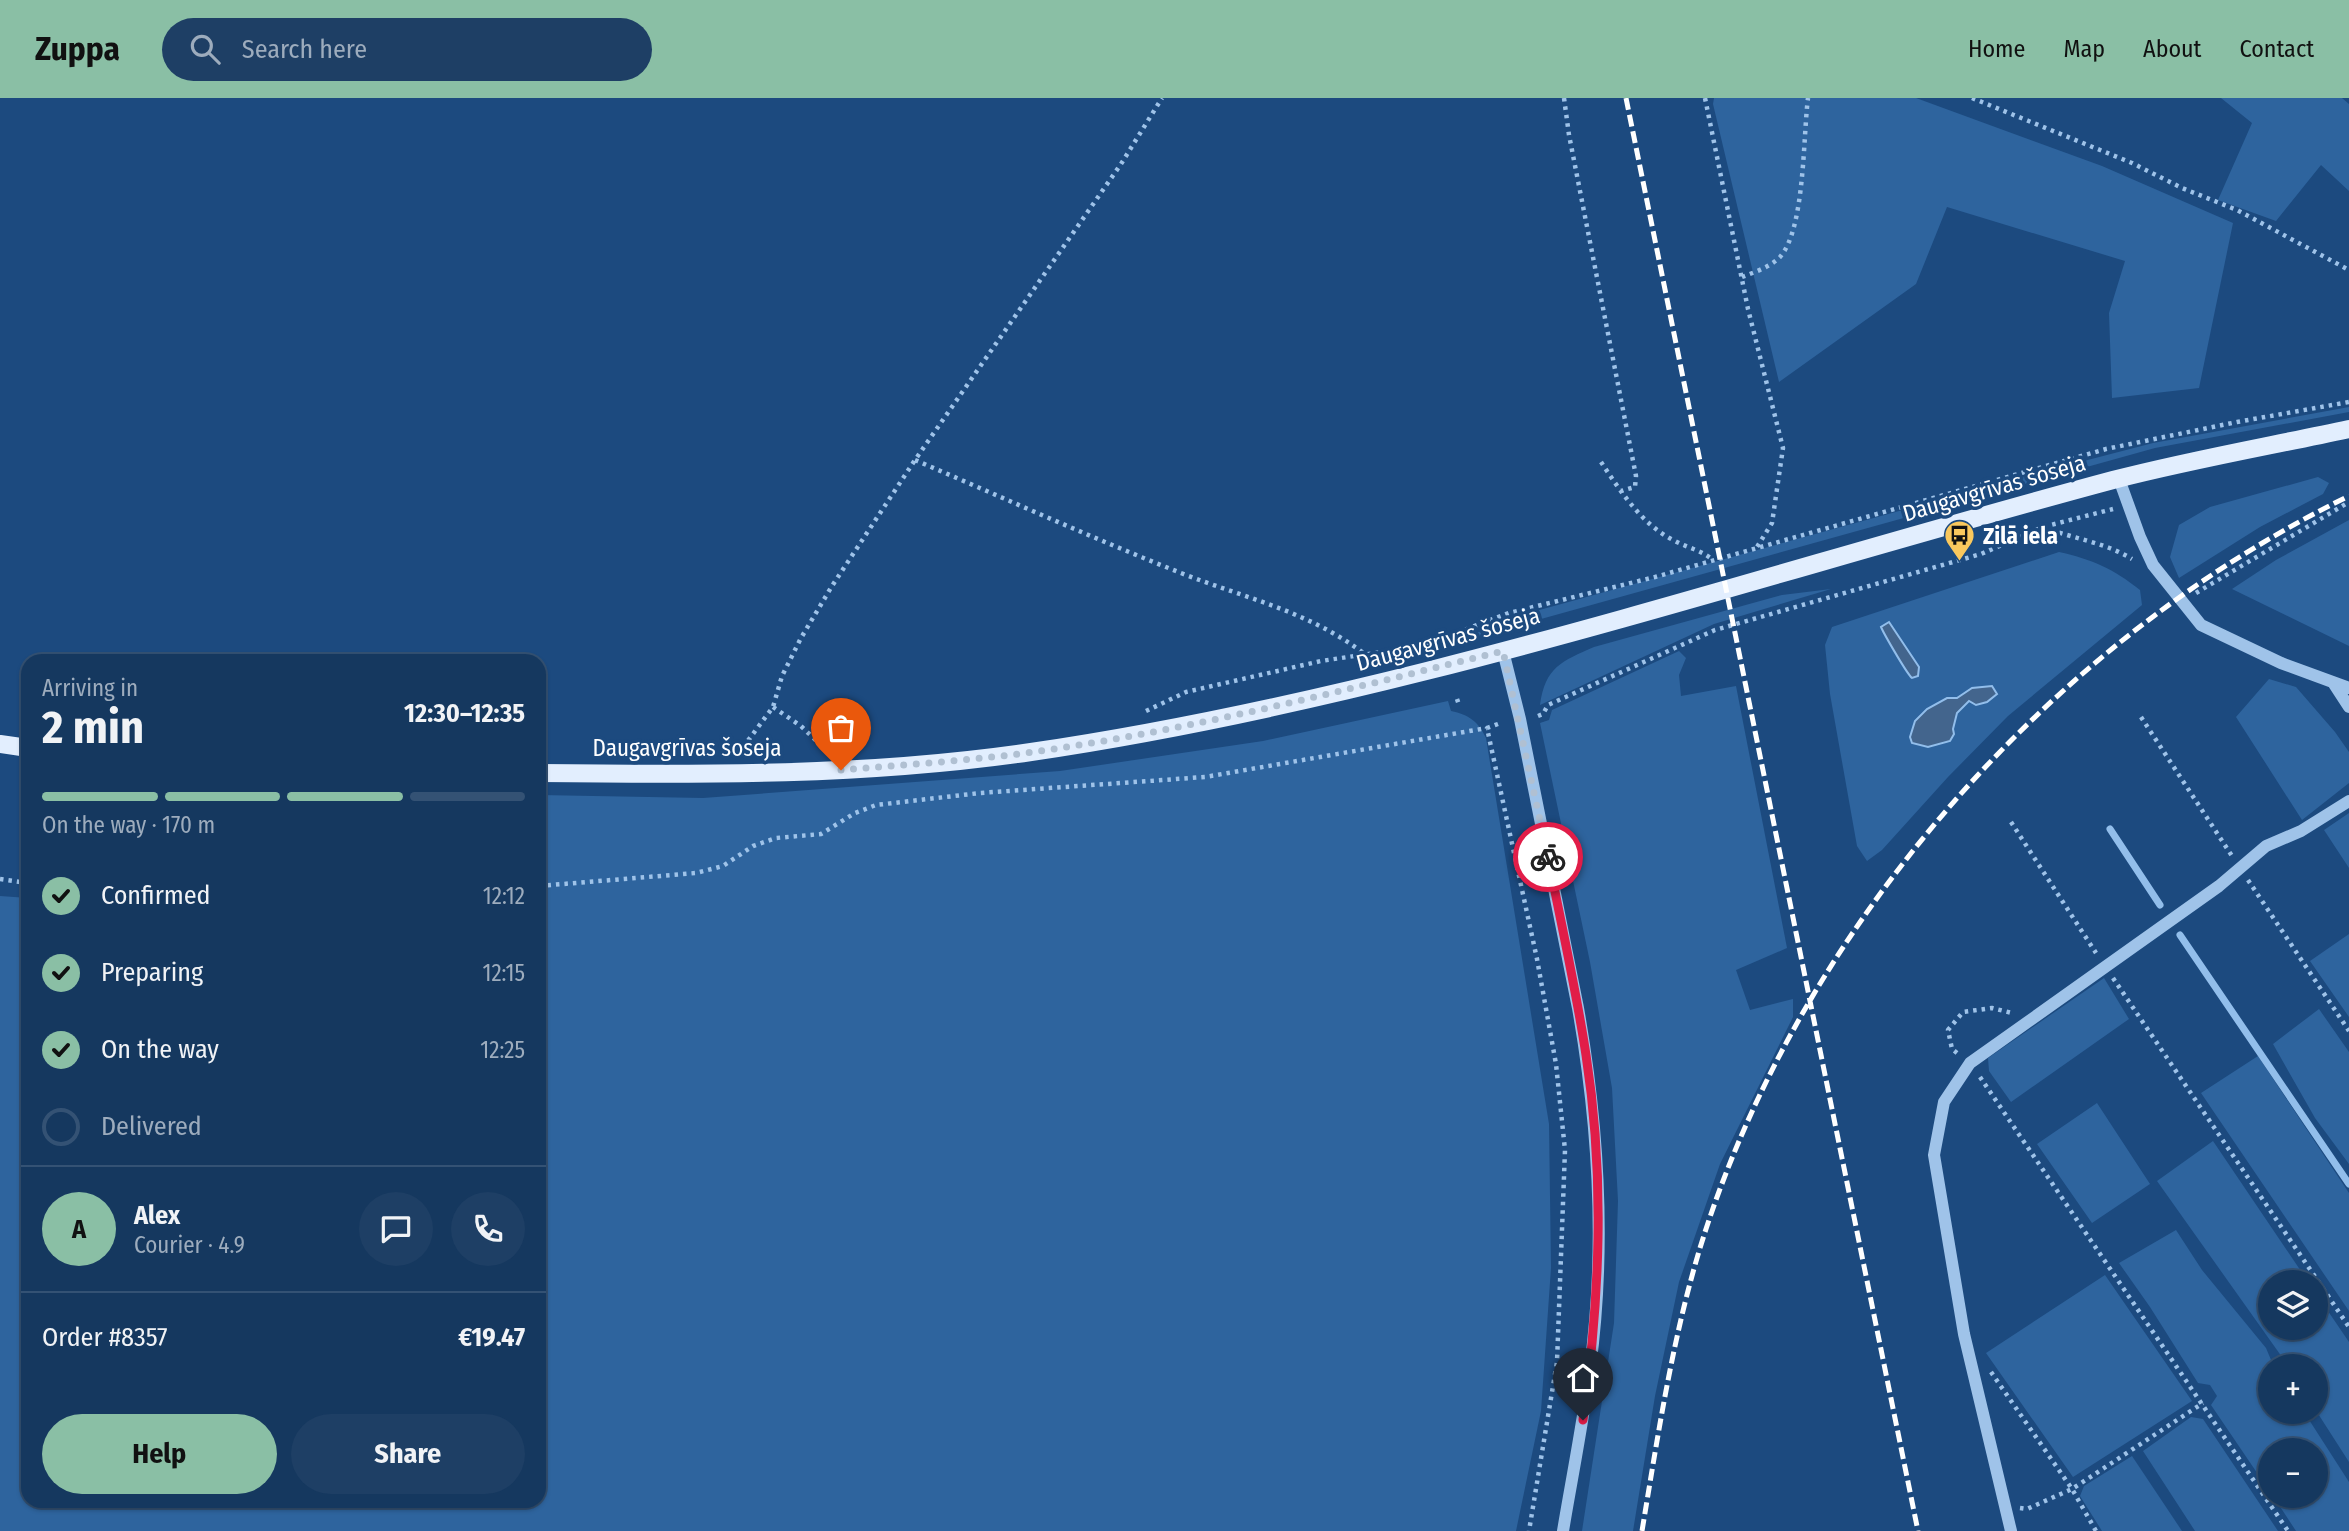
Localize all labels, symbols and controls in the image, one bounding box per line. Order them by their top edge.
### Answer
search box [162,18,652,81]
text: Zuppa [35,29,120,69]
icon: search [186,30,224,68]
text: Search here [242,34,367,65]
text: Home [1968,35,2025,63]
text: Map [2063,35,2105,63]
text: About [2143,35,2201,63]
text: Contact [2239,35,2314,63]
street label: Daugavgrīvas šoseja [1899,448,2089,528]
bus stop icon: Zilā iela [1943,519,1977,563]
place label: Zilā iela [1983,522,2058,550]
street label: Daugavgrīvas šoseja [1353,601,1543,677]
text: Arriving in [42,674,138,702]
text: 12:30–12:35 [404,698,525,729]
pin [811,698,871,770]
text: 2 min [42,700,144,755]
icon: bag [822,709,860,747]
street label: Daugavgrīvas šoseja [593,734,781,762]
text: On the way · 170 m [42,811,215,839]
courier [1513,822,1583,892]
icon: bike [1529,838,1567,876]
icon: check [42,877,80,915]
text: Confirmed [101,880,211,911]
text: 12:12 [483,882,525,910]
icon: check [42,954,80,992]
text: Preparing [101,957,203,988]
text: 12:15 [482,959,525,987]
icon: check [42,1031,80,1069]
text: On the way [101,1034,219,1065]
text: 12:25 [480,1036,525,1064]
text: Delivered [101,1111,202,1142]
button: chat [359,1192,433,1266]
button: phone [451,1192,525,1266]
text: Alex [134,1200,180,1231]
text: A [72,1214,86,1245]
text: Courier · 4.9 [134,1231,245,1259]
map controls [2258,1270,2328,1508]
button: layers [2258,1270,2328,1340]
text: Order #8357 [42,1322,168,1353]
text: €19.47 [458,1322,525,1353]
pin [1553,1348,1613,1420]
button: + [2258,1354,2328,1424]
icon: home [1564,1359,1602,1397]
button: Help [42,1414,277,1494]
button: Share [291,1414,525,1494]
button: − [2258,1438,2328,1508]

